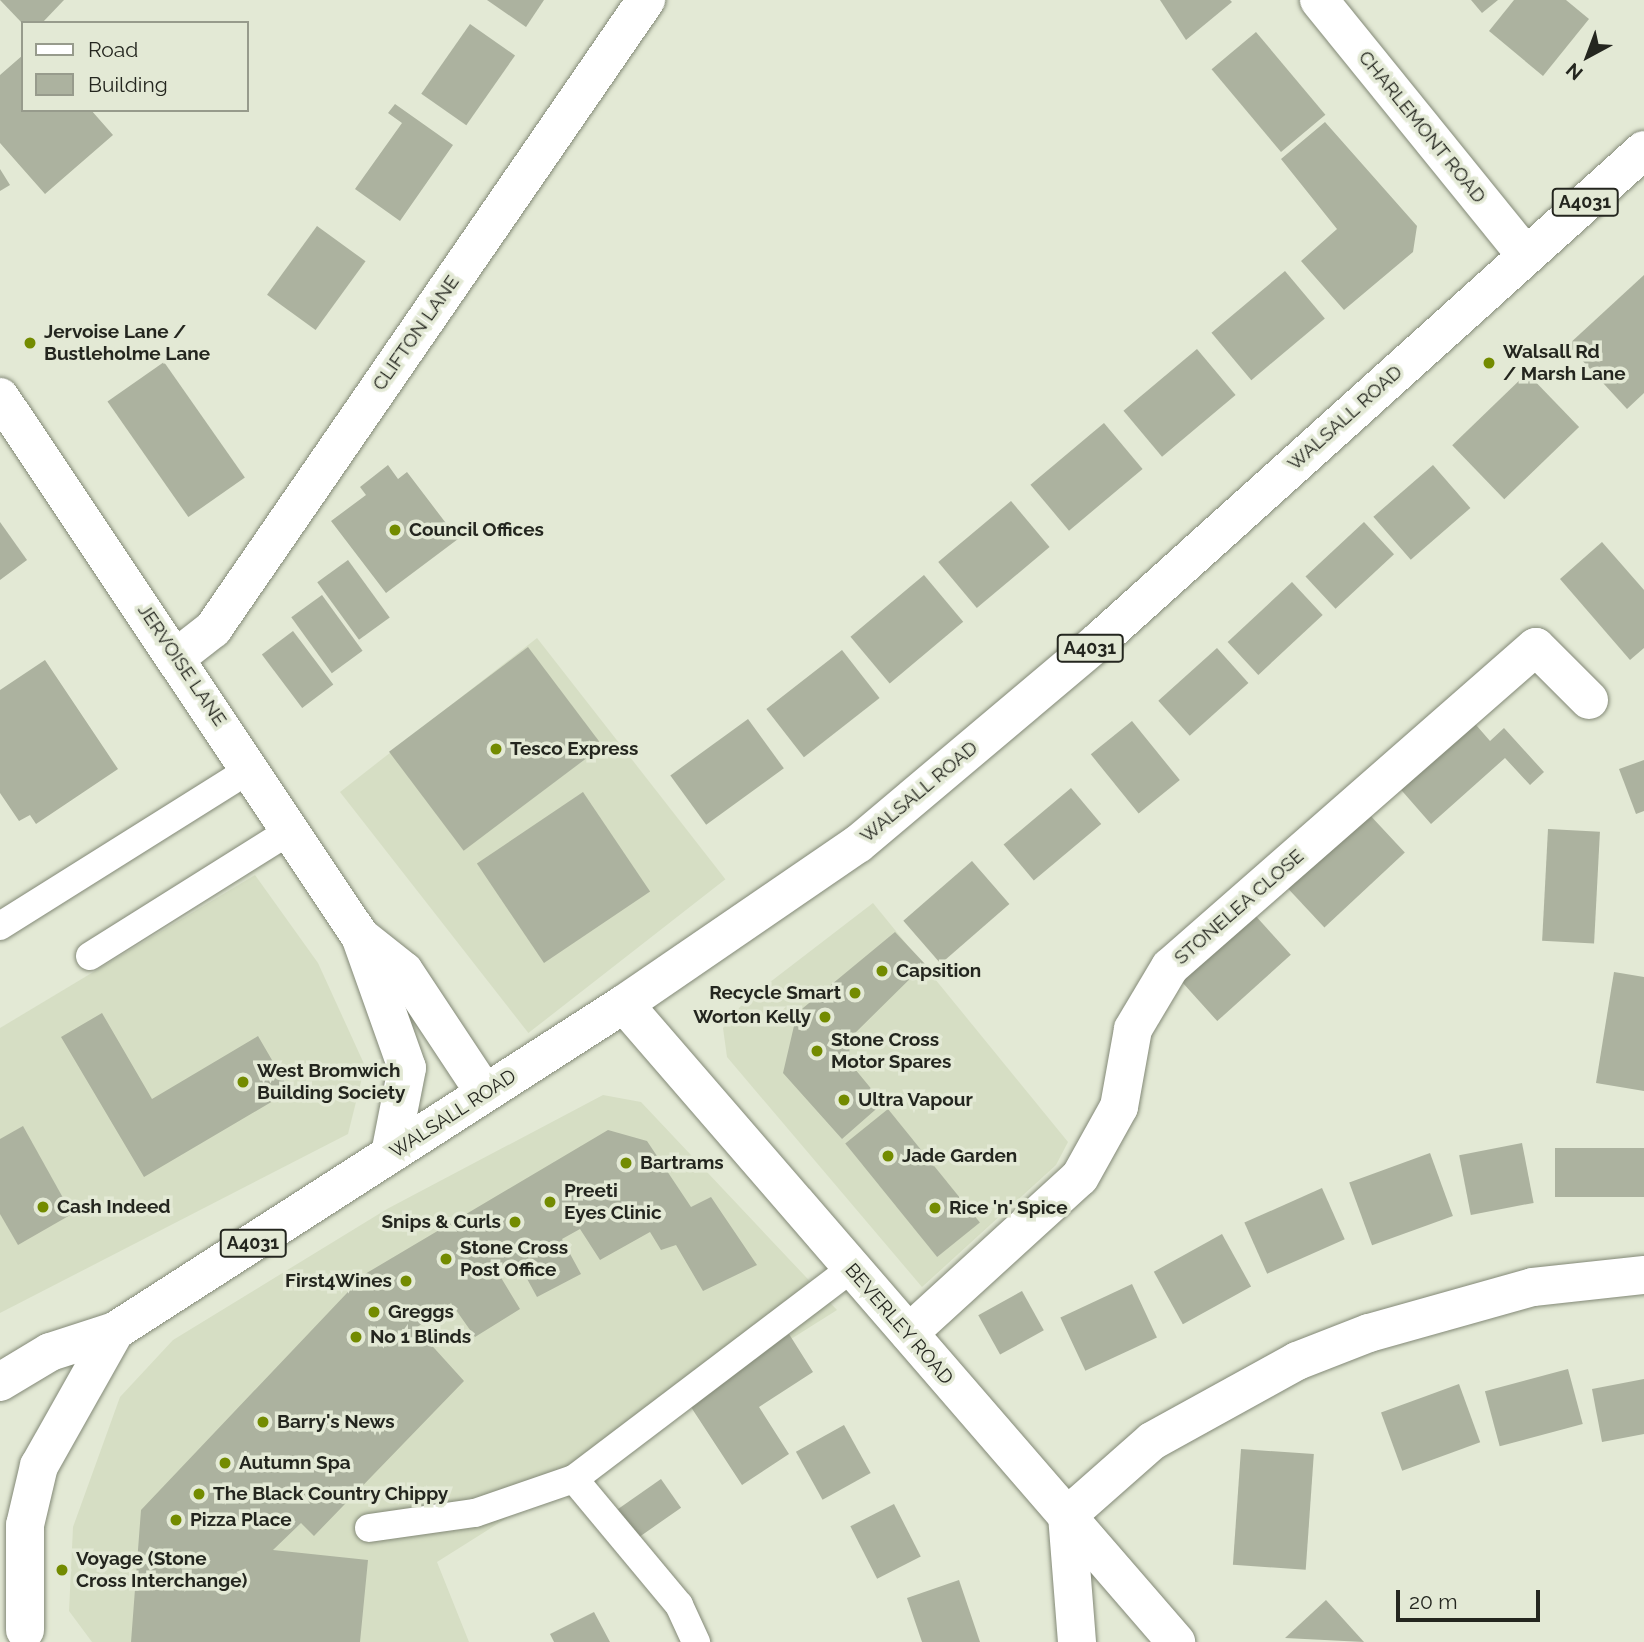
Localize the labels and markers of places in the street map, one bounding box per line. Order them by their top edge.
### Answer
place label: Jervoise Lane / Bustleholme Lane [44,321,210,365]
marker: Jervoise Lane / Bustleholme Lane [22,335,38,351]
place label: Walsall Rd / Marsh Lane [1503,341,1626,385]
marker: Walsall Rd / Marsh Lane [1481,355,1497,371]
place label: Council Offices [409,519,544,541]
marker: Council Offices [387,522,403,538]
place label: Tesco Express [510,738,638,760]
marker: Tesco Express [488,741,504,757]
place label: Capsition [896,960,981,982]
marker: Capsition [874,963,890,979]
place label: Recycle Smart [709,982,841,1004]
marker: Recycle Smart [847,985,863,1001]
place label: Worton Kelly [693,1006,811,1028]
marker: Worton Kelly [817,1009,833,1025]
place label: Stone Cross Motor Spares [831,1029,952,1073]
marker: Stone Cross Motor Spares [809,1043,825,1059]
place label: West Bromwich Building Society [257,1060,405,1104]
marker: West Bromwich Building Society [235,1074,251,1090]
place label: Ultra Vapour [858,1089,973,1111]
marker: Ultra Vapour [836,1092,852,1108]
place label: Jade Garden [902,1145,1017,1167]
marker: Jade Garden [880,1148,896,1164]
place label: Bartrams [640,1152,724,1174]
marker: Bartrams [618,1155,634,1171]
place label: Preeti Eyes Clinic [564,1180,662,1224]
marker: Preeti Eyes Clinic [542,1194,558,1210]
place label: Cash Indeed [57,1196,171,1218]
place label: Rice 'n' Spice [949,1197,1068,1219]
marker: Cash Indeed [35,1199,51,1215]
marker: Rice 'n' Spice [927,1200,943,1216]
place label: Snips & Curls [381,1211,501,1233]
marker: Snips & Curls [507,1214,523,1230]
place label: Stone Cross Post Office [460,1237,568,1281]
marker: Stone Cross Post Office [438,1251,454,1267]
place label: First4Wines [285,1270,392,1292]
marker: First4Wines [398,1273,414,1289]
place label: Greggs [388,1301,454,1323]
marker: Greggs [366,1304,382,1320]
place label: No 1 Blinds [370,1326,471,1348]
marker: No 1 Blinds [348,1329,364,1345]
place label: Barry's News [277,1411,395,1433]
marker: Barry's News [255,1414,271,1430]
place label: Autumn Spa [239,1452,351,1474]
marker: Autumn Spa [217,1455,233,1471]
place label: The Black Country Chippy [213,1483,449,1505]
marker: The Black Country Chippy [191,1486,207,1502]
place label: Pizza Place [190,1509,292,1531]
marker: Pizza Place [168,1512,184,1528]
place label: Voyage (Stone Cross Interchange) [76,1548,247,1592]
marker: Voyage (Stone Cross Interchange) [54,1562,70,1578]

